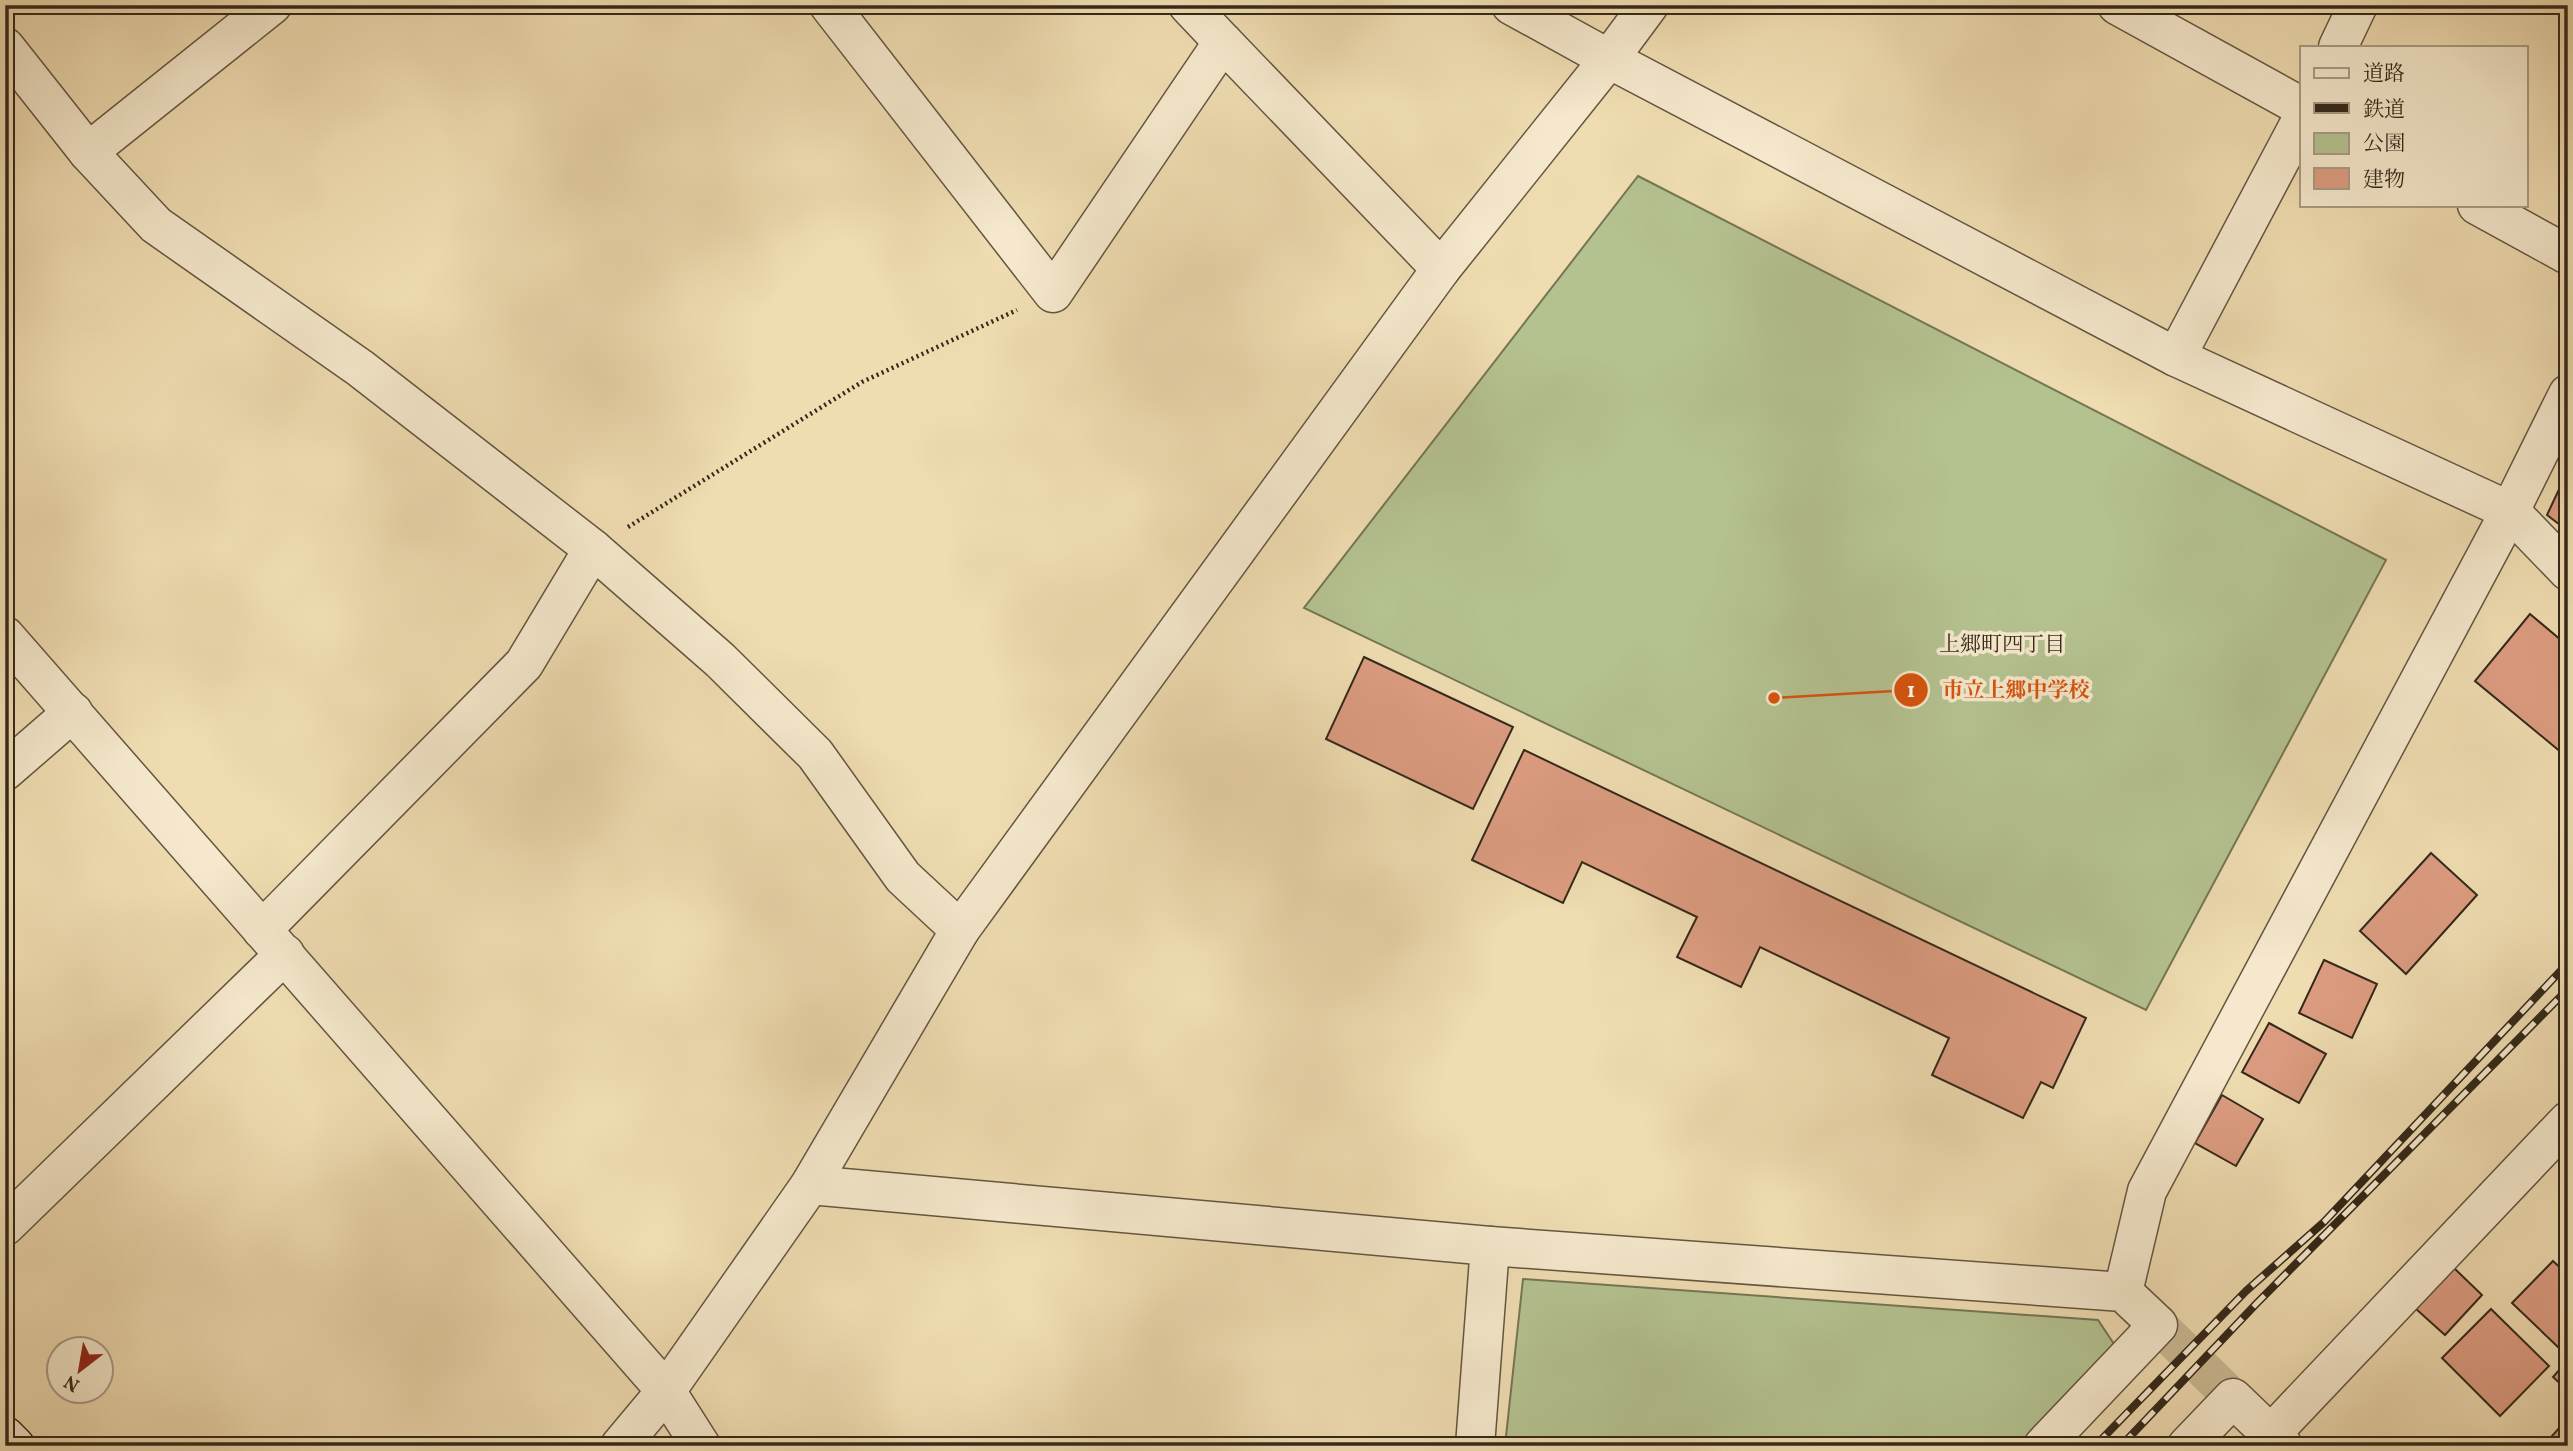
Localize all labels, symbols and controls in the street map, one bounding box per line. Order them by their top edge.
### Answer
legend [2300,46,2528,206]
text: 道路 [2363,60,2405,89]
text: 鉄道 [2363,96,2405,125]
text: 公園 [2363,130,2405,159]
text: 建物 [2363,166,2405,195]
district label: 上郷町四丁目 [1939,631,2065,660]
callout: 市立上郷中学校 [1893,669,2103,711]
text: 1 [1907,677,1915,706]
text: 市立上郷中学校 [1943,677,2090,706]
north arrow [46,1336,116,1406]
text: N [59,1368,85,1398]

